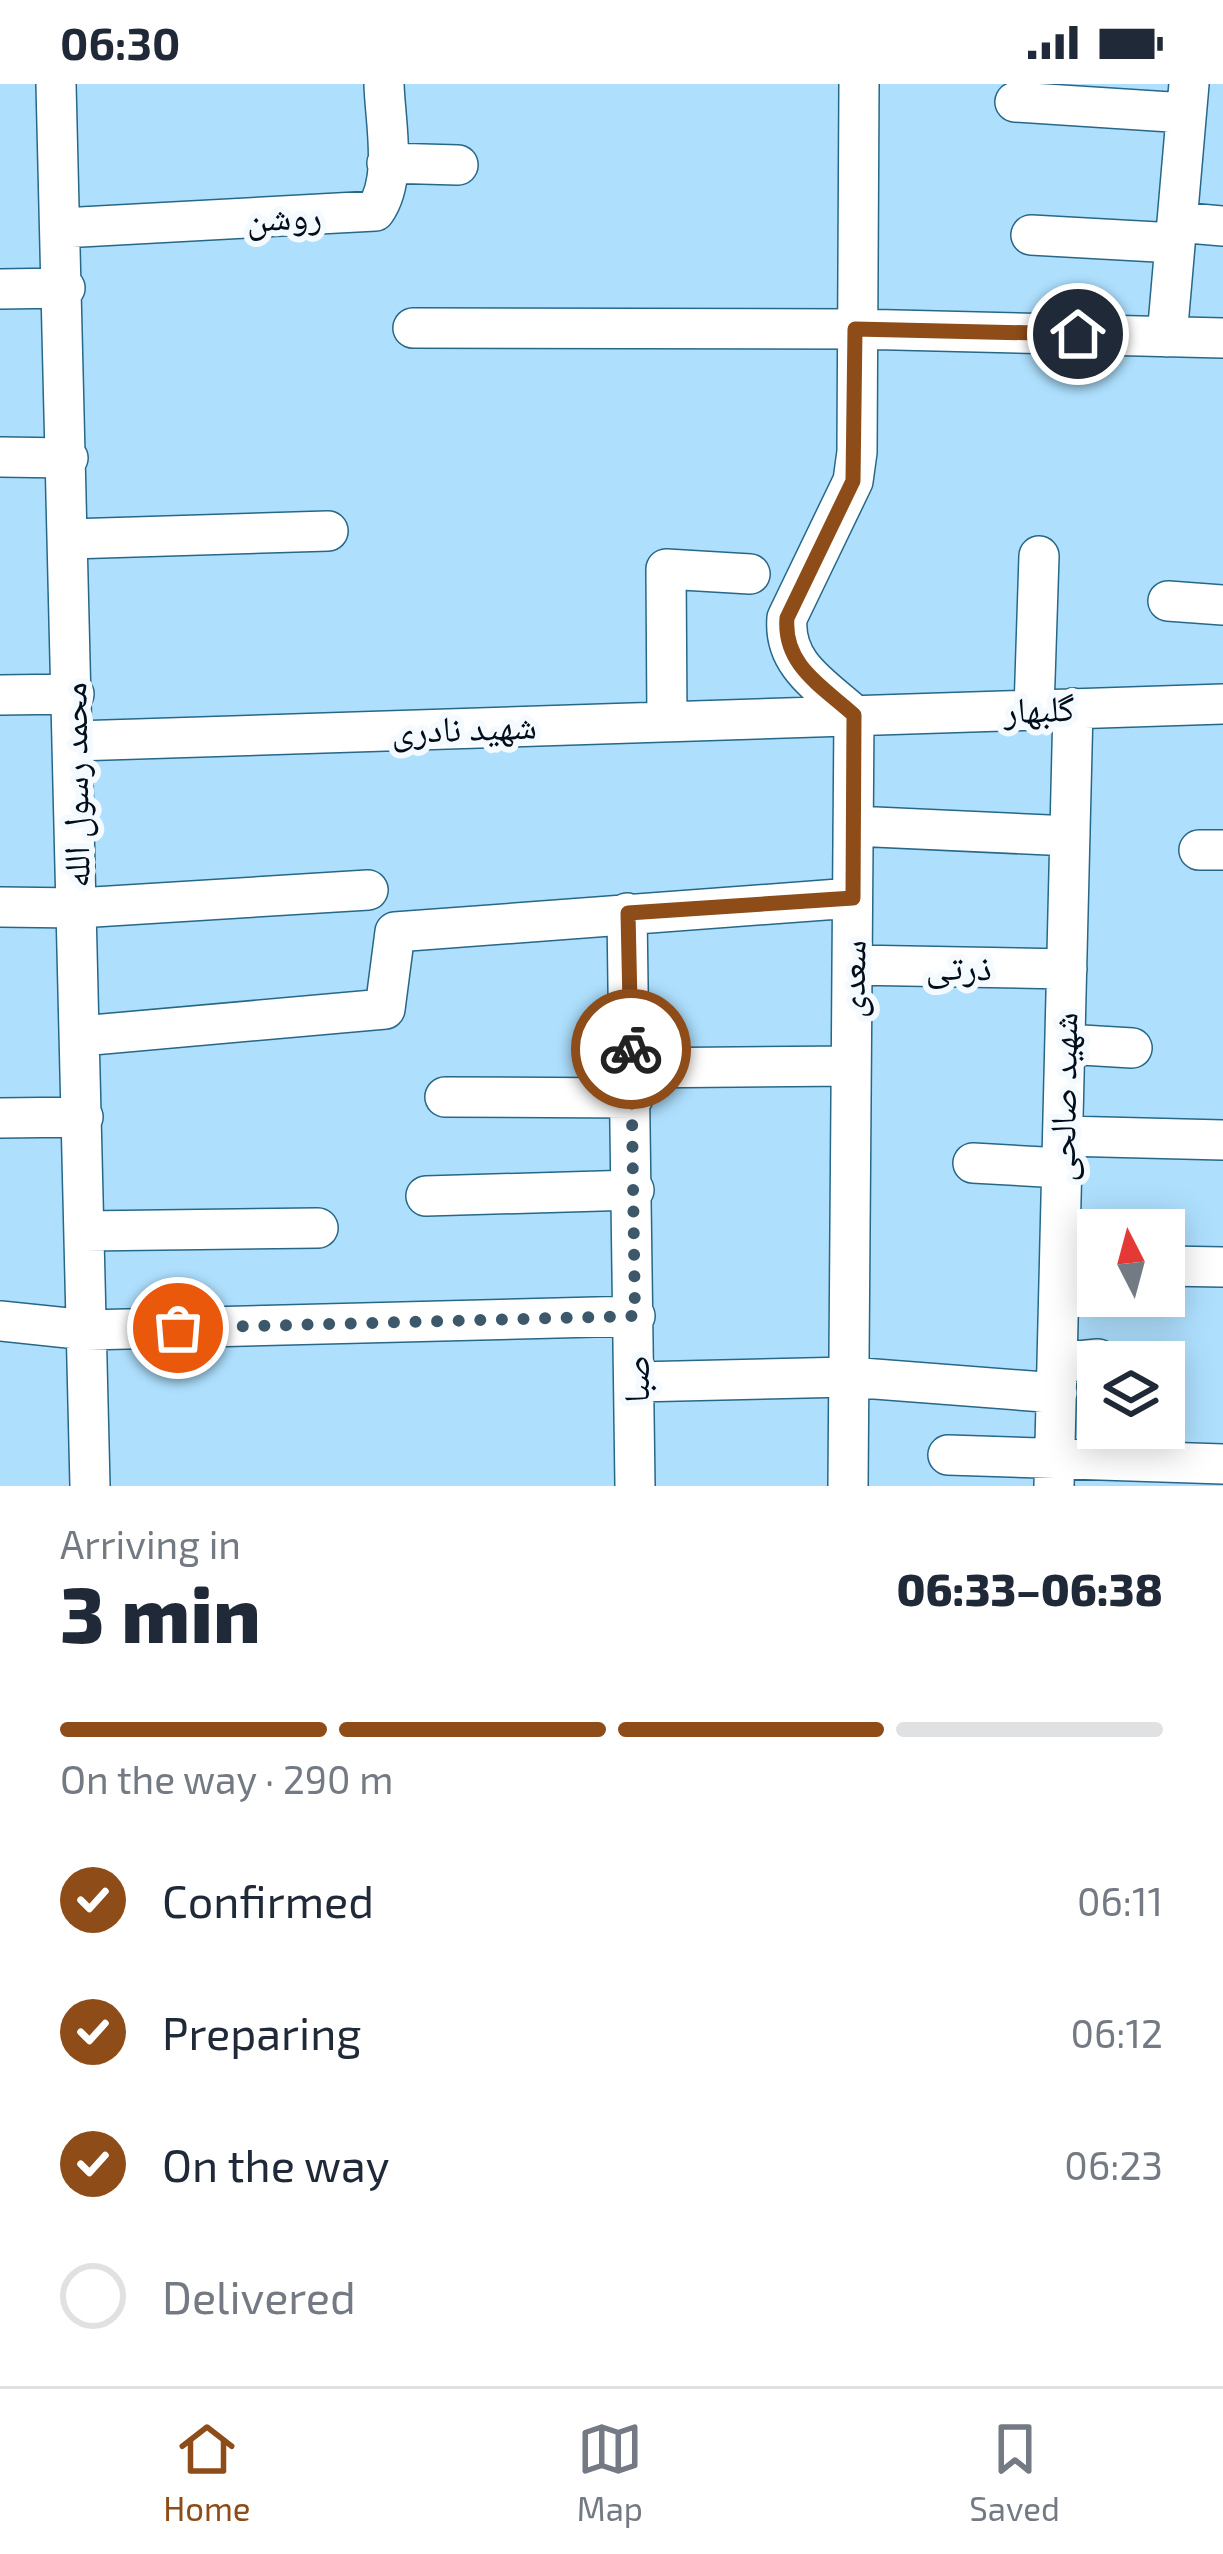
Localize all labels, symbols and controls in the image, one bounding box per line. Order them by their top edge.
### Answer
text: 06:30 [60,15,180,69]
street label: روشن [245,192,323,241]
pin [1027,283,1129,385]
icon: home [1045,301,1111,367]
street label: محمد رسول الله [50,682,99,888]
street label: گلبهار [1002,685,1075,731]
street label: شهید نادری [390,702,537,753]
street label: سعدی [828,940,875,1018]
street label: ذرتی [926,943,992,990]
courier [571,989,691,1109]
street label: شهید صالحی [1039,1012,1086,1182]
icon: bike [598,1016,664,1082]
north arrow [1077,1209,1185,1317]
map controls [1077,1209,1185,1449]
pin [127,1277,229,1379]
icon: bag [145,1295,211,1361]
button: layers [1077,1341,1185,1449]
street label: صبا [613,1355,657,1403]
text: Arriving in [60,1520,241,1567]
text: 06:33–06:38 [897,1561,1163,1615]
text: 3 min [60,1565,261,1659]
text: On the way · 290 m [60,1755,394,1802]
icon: check [60,1867,126,1933]
text: Confirmed [162,1873,374,1927]
text: 06:11 [1077,1877,1163,1924]
icon: check [60,1999,126,2065]
text: Preparing [162,2005,361,2059]
text: 06:12 [1071,2009,1163,2056]
icon: check [60,2131,126,2197]
text: On the way [162,2137,389,2191]
text: 06:23 [1064,2141,1163,2188]
text: Delivered [162,2269,356,2323]
tab: Home [163,2416,251,2528]
tab: Map [577,2416,643,2528]
tab: Saved [969,2416,1060,2528]

